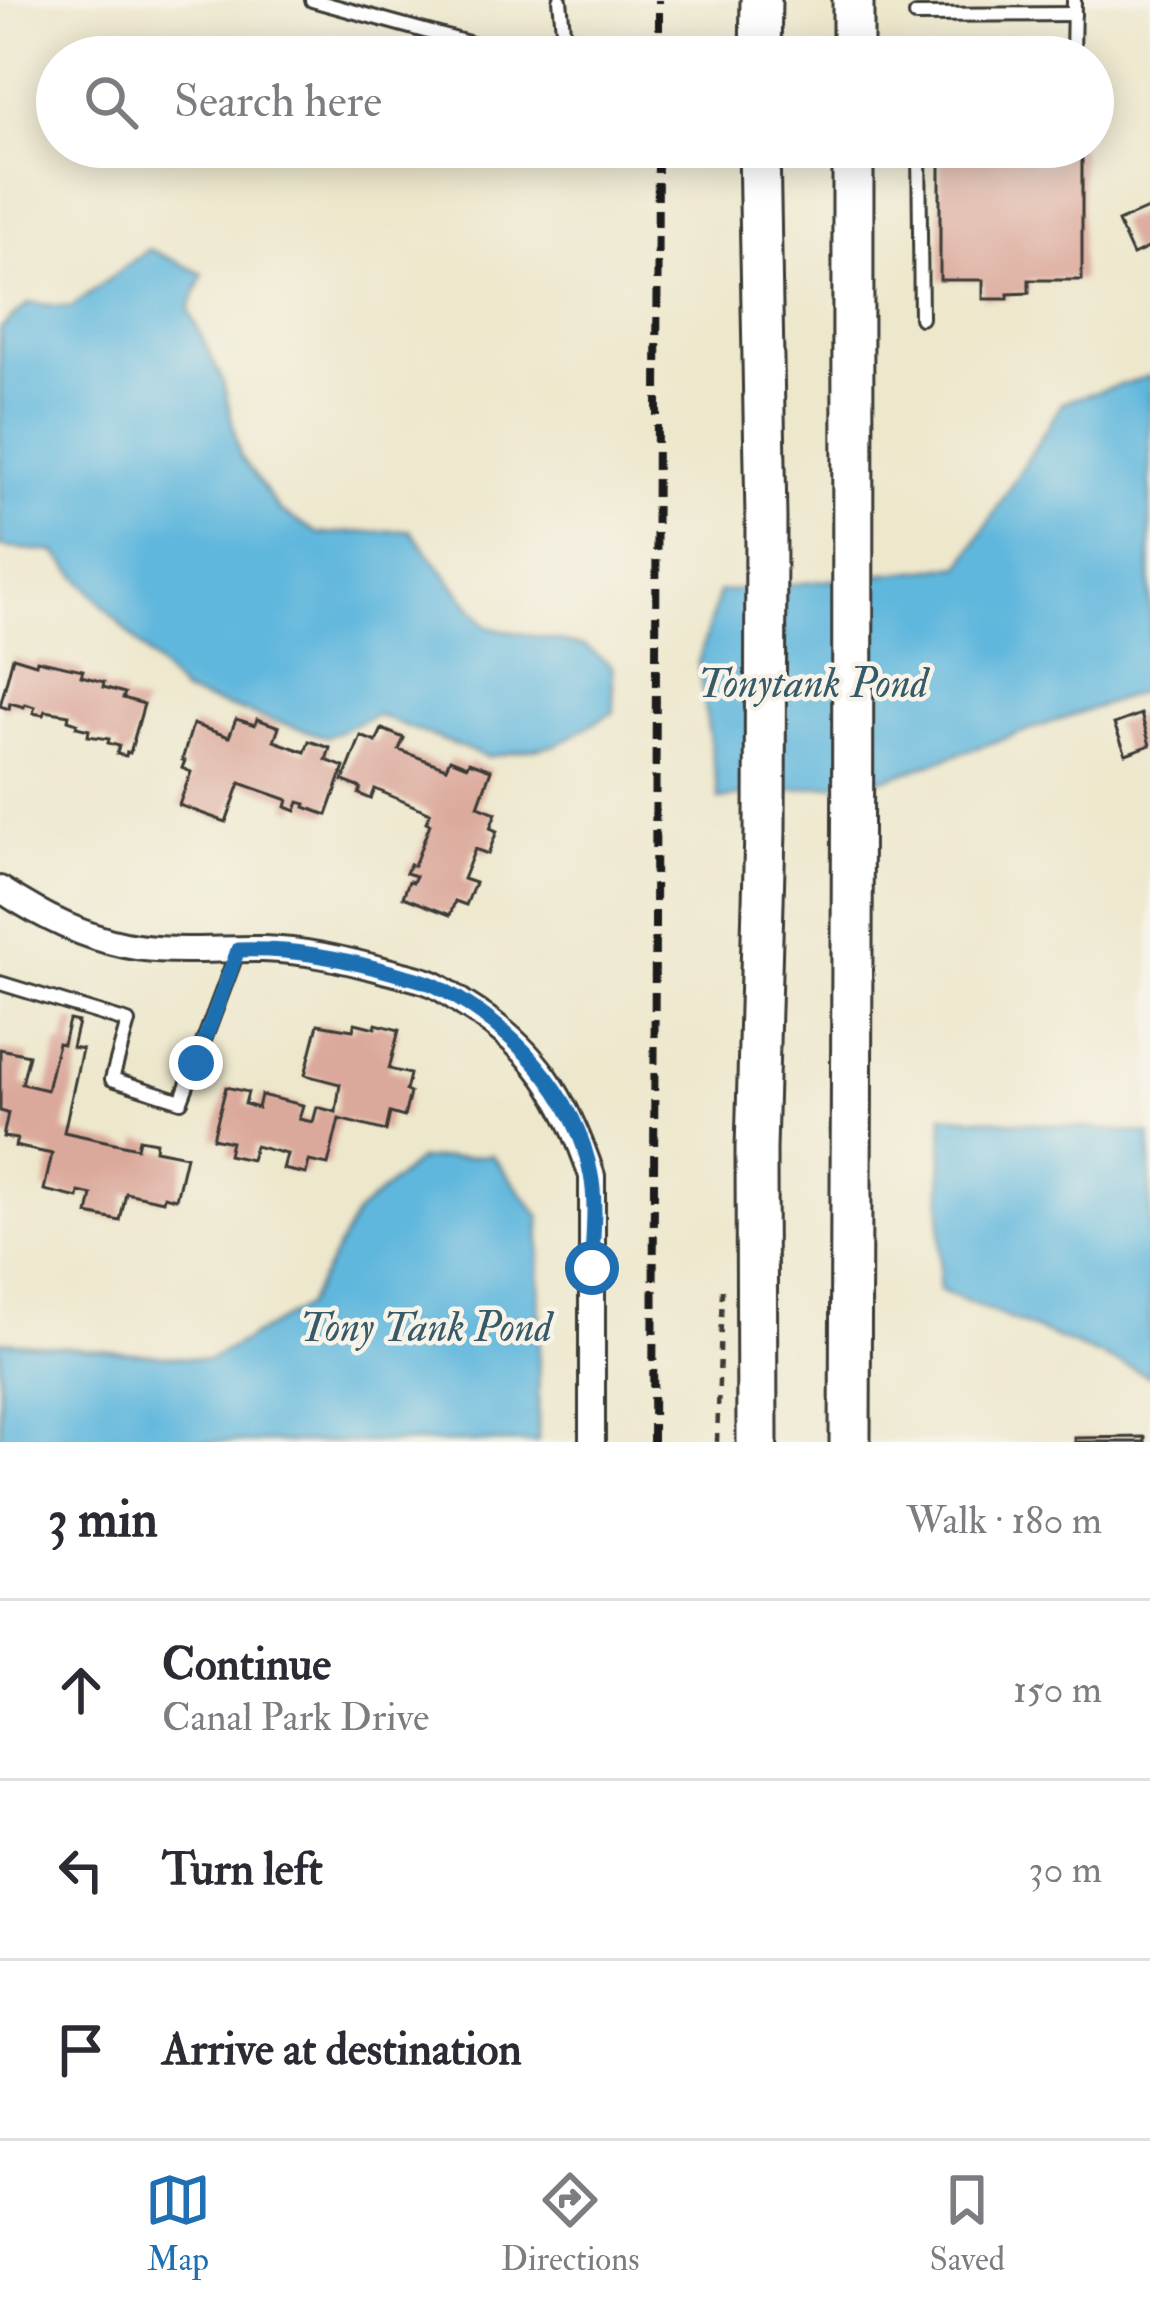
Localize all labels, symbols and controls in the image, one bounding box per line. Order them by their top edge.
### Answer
search box [36,36,1114,168]
icon: search [78,69,144,135]
text: Search here [174,74,382,130]
water label: Tonytank Pond [698,658,931,710]
route end [169,1036,223,1090]
route start [565,1241,619,1295]
water label: Tony Tank Pond [300,1302,555,1354]
text: 3 min [48,1488,158,1552]
text: Walk · 180 m [906,1496,1102,1545]
text: Continue [162,1637,331,1693]
icon: ahead [48,1657,114,1723]
text: 150 m [1013,1665,1102,1714]
text: Canal Park Drive [162,1693,429,1742]
icon: left [48,1837,114,1903]
text: Turn left [162,1842,323,1898]
text: 30 m [1029,1845,1102,1894]
icon: arrive [48,2017,114,2083]
text: Arrive at destination [162,2022,522,2078]
tab: Map [145,2167,211,2280]
tab: Directions [501,2167,640,2280]
tab: Saved [930,2167,1005,2280]

